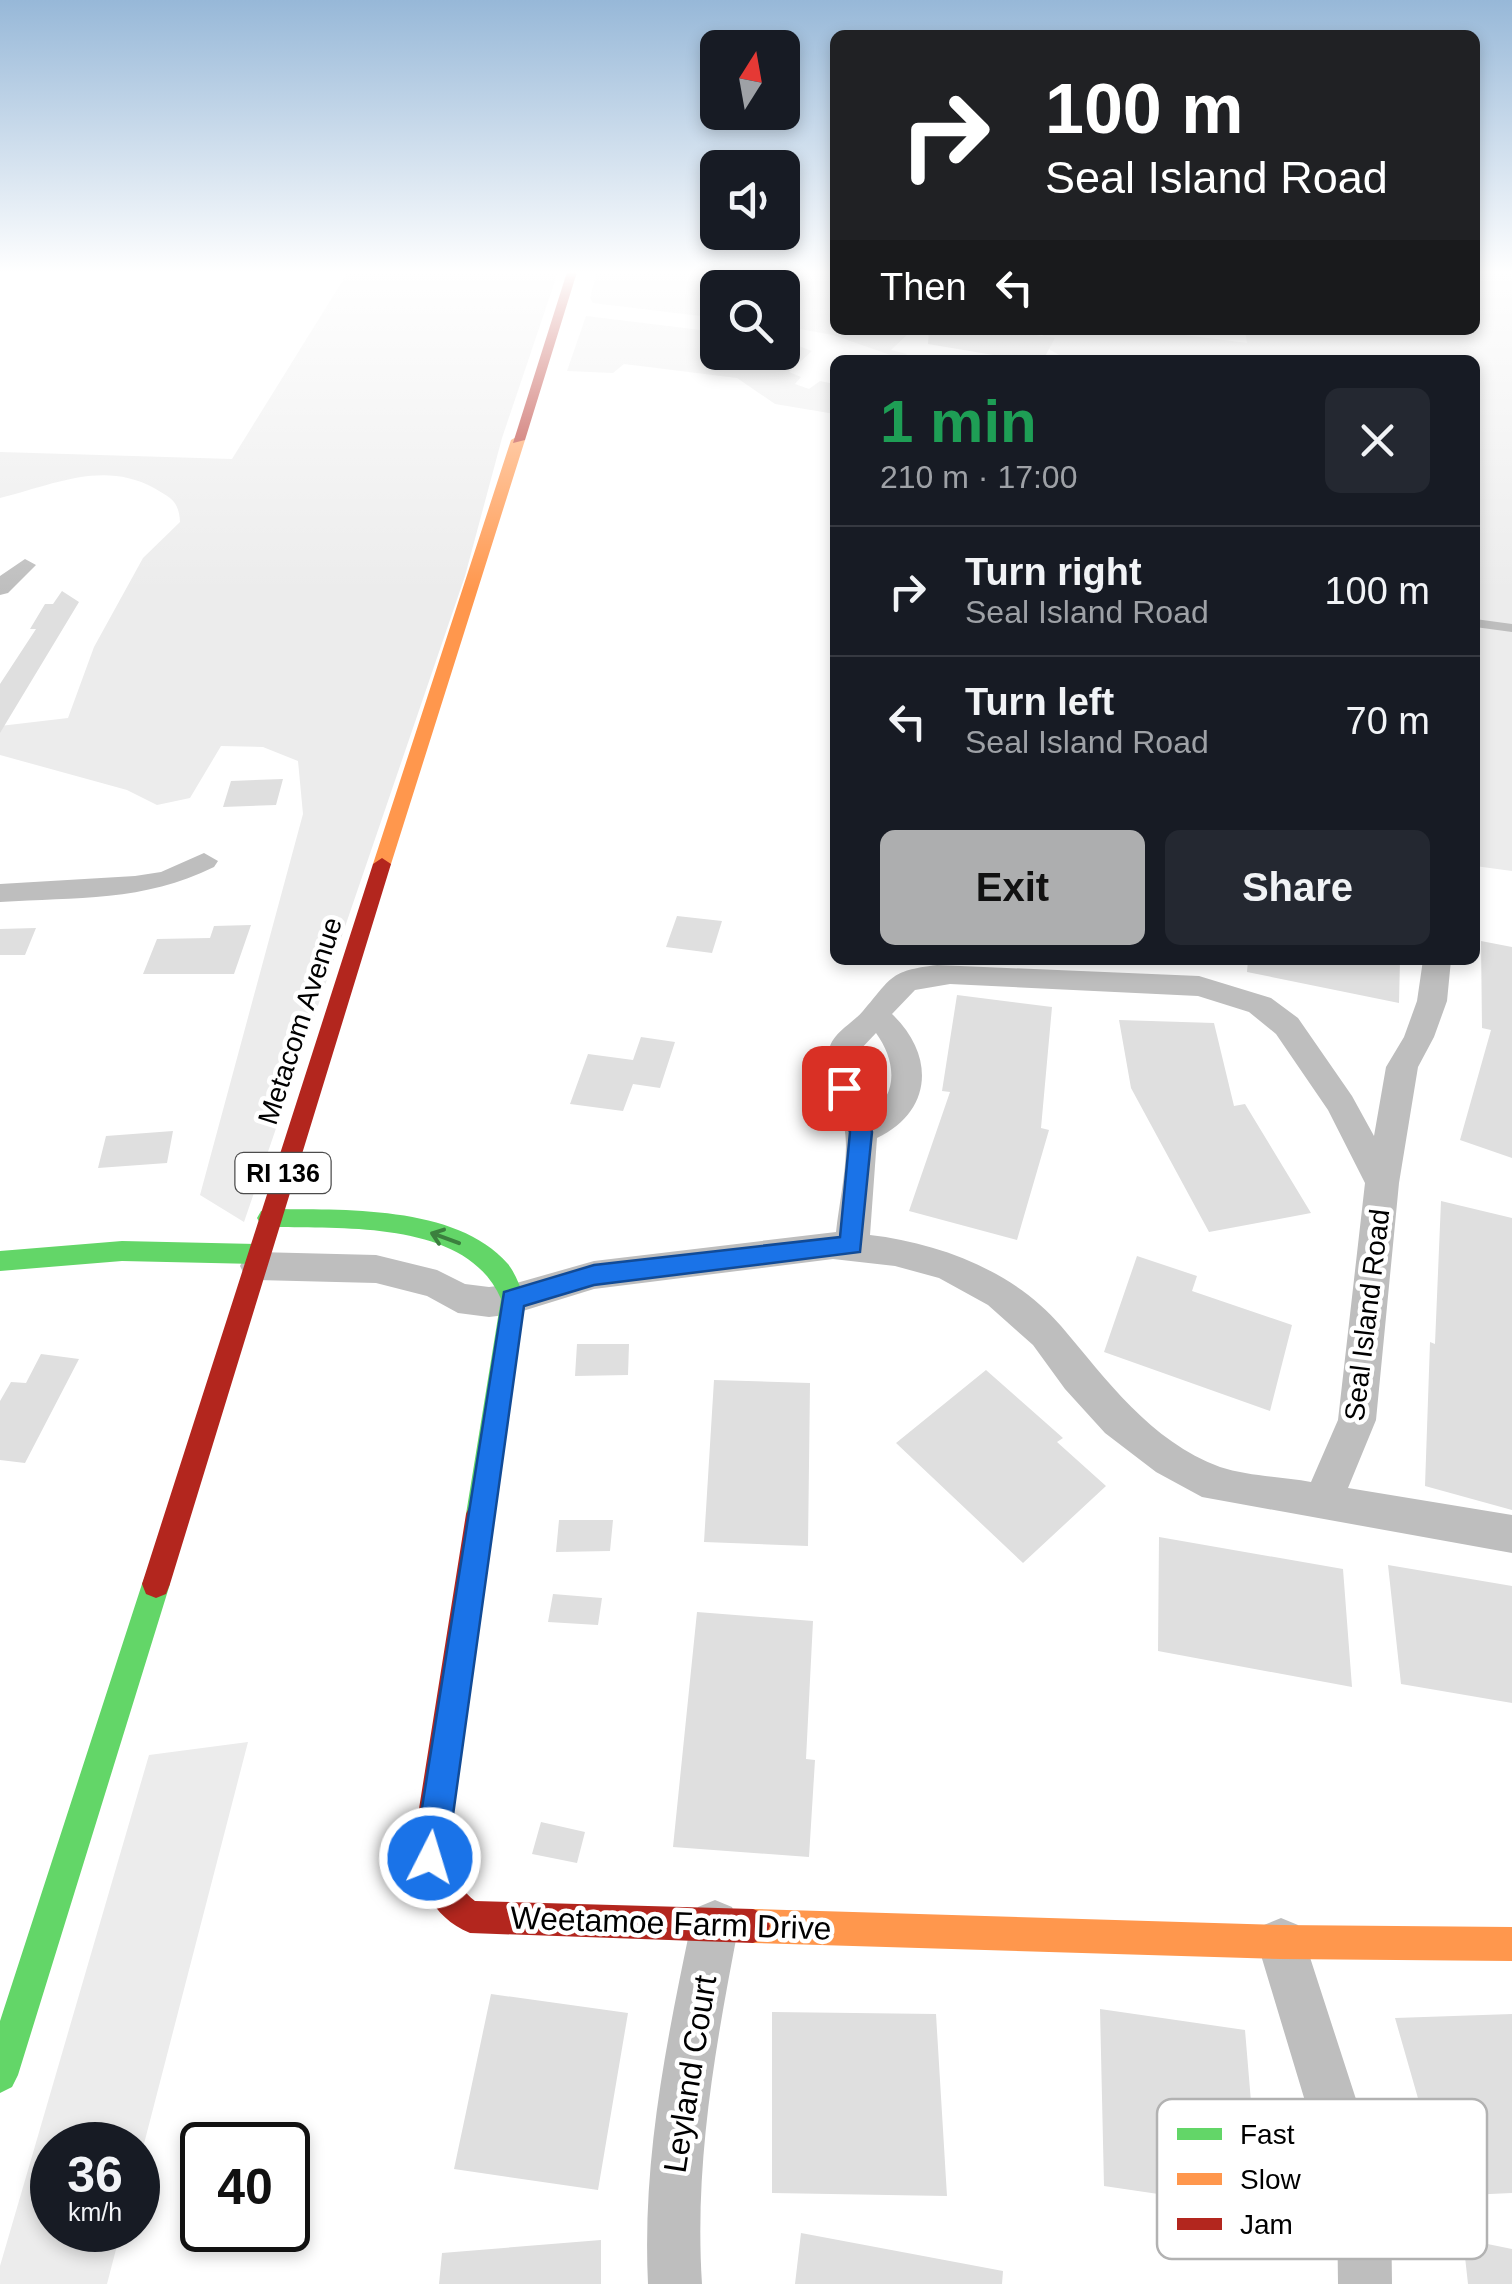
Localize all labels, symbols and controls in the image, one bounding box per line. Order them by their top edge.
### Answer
north arrow [700,30,800,130]
map controls [700,30,800,370]
icon: right [880,70,1010,200]
text: 100 m [1045,70,1243,148]
button: sound [700,150,800,250]
text: Seal Island Road [1045,152,1388,203]
icon: left [987,260,1042,315]
text: Then [880,266,967,308]
button: search [700,270,800,370]
text: 1 min [880,388,1037,455]
button: close [1325,388,1430,493]
text: 210 m · 17:00 [880,459,1077,495]
text: Turn right [965,551,1142,593]
icon: right [880,564,935,619]
text: 100 m [1324,570,1430,612]
text: Seal Island Road [965,594,1209,630]
text: Turn left [965,681,1114,723]
icon: left [880,694,935,749]
text: 70 m [1346,700,1430,742]
text: Seal Island Road [965,724,1209,760]
button: Exit [880,830,1145,945]
button: Share [1165,830,1430,945]
street label: Metacom Avenue [252,914,348,1128]
pin [802,1046,887,1131]
icon: arrive [817,1061,872,1116]
road number: RI 136 [236,1153,330,1193]
street label: Seal Island Road [1339,1207,1395,1423]
one-way arrow [430,1228,461,1246]
position arrow [378,1806,482,1910]
street label: Weetamoe Farm Drive [510,1899,832,1947]
street label: Leyland Court [657,1973,723,2175]
legend [1157,2099,1487,2259]
text: Fast [1240,2119,1295,2150]
speed limit sign: 40 [180,2122,310,2252]
text: 36 [67,2147,123,2203]
text: Slow [1240,2164,1301,2195]
text: km/h [68,2198,122,2226]
text: Jam [1240,2209,1293,2240]

